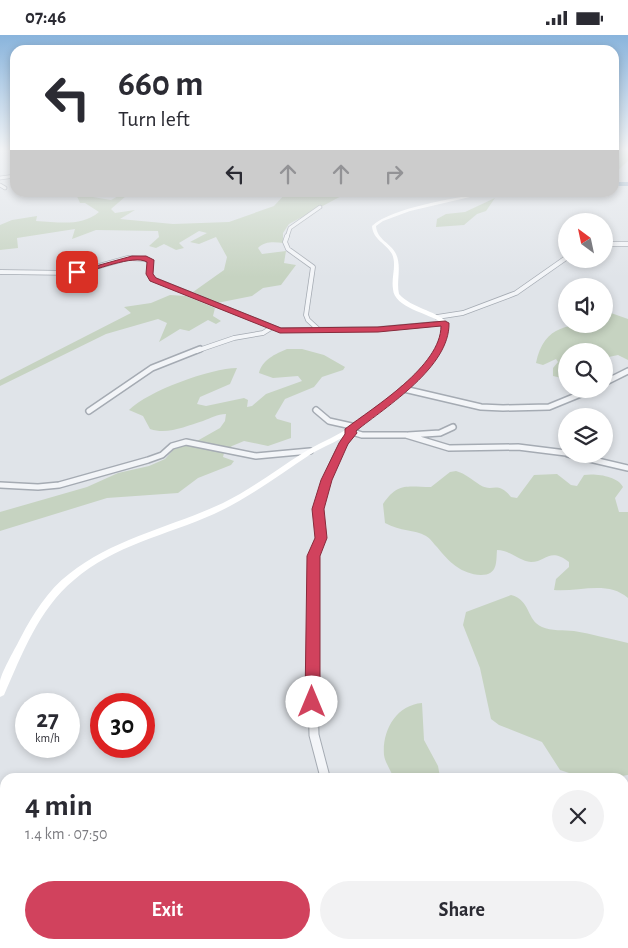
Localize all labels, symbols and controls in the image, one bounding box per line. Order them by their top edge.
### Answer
text: 07:46 [25,8,66,27]
icon: left [35,65,100,130]
text: 660 m [118,67,204,102]
text: Turn left [118,108,190,130]
icon: left [221,160,249,188]
icon: ahead [274,160,302,188]
icon: ahead [327,160,355,188]
icon: right [380,160,408,188]
north arrow [558,213,612,267]
map controls [558,213,613,463]
pin [56,251,98,293]
icon: arrive [63,258,91,286]
button: sound [558,278,613,333]
button: search [558,343,613,398]
button: layers [558,408,613,463]
position arrow [285,675,337,727]
speed limit sign: 30 [90,693,155,758]
text: 27 [36,707,59,732]
text: km/h [35,732,60,744]
button: close [552,790,604,842]
text: 4 min [25,791,93,821]
text: 1.4 km · 07:50 [25,826,107,842]
button: Exit [25,881,310,939]
button: Share [320,881,604,939]

